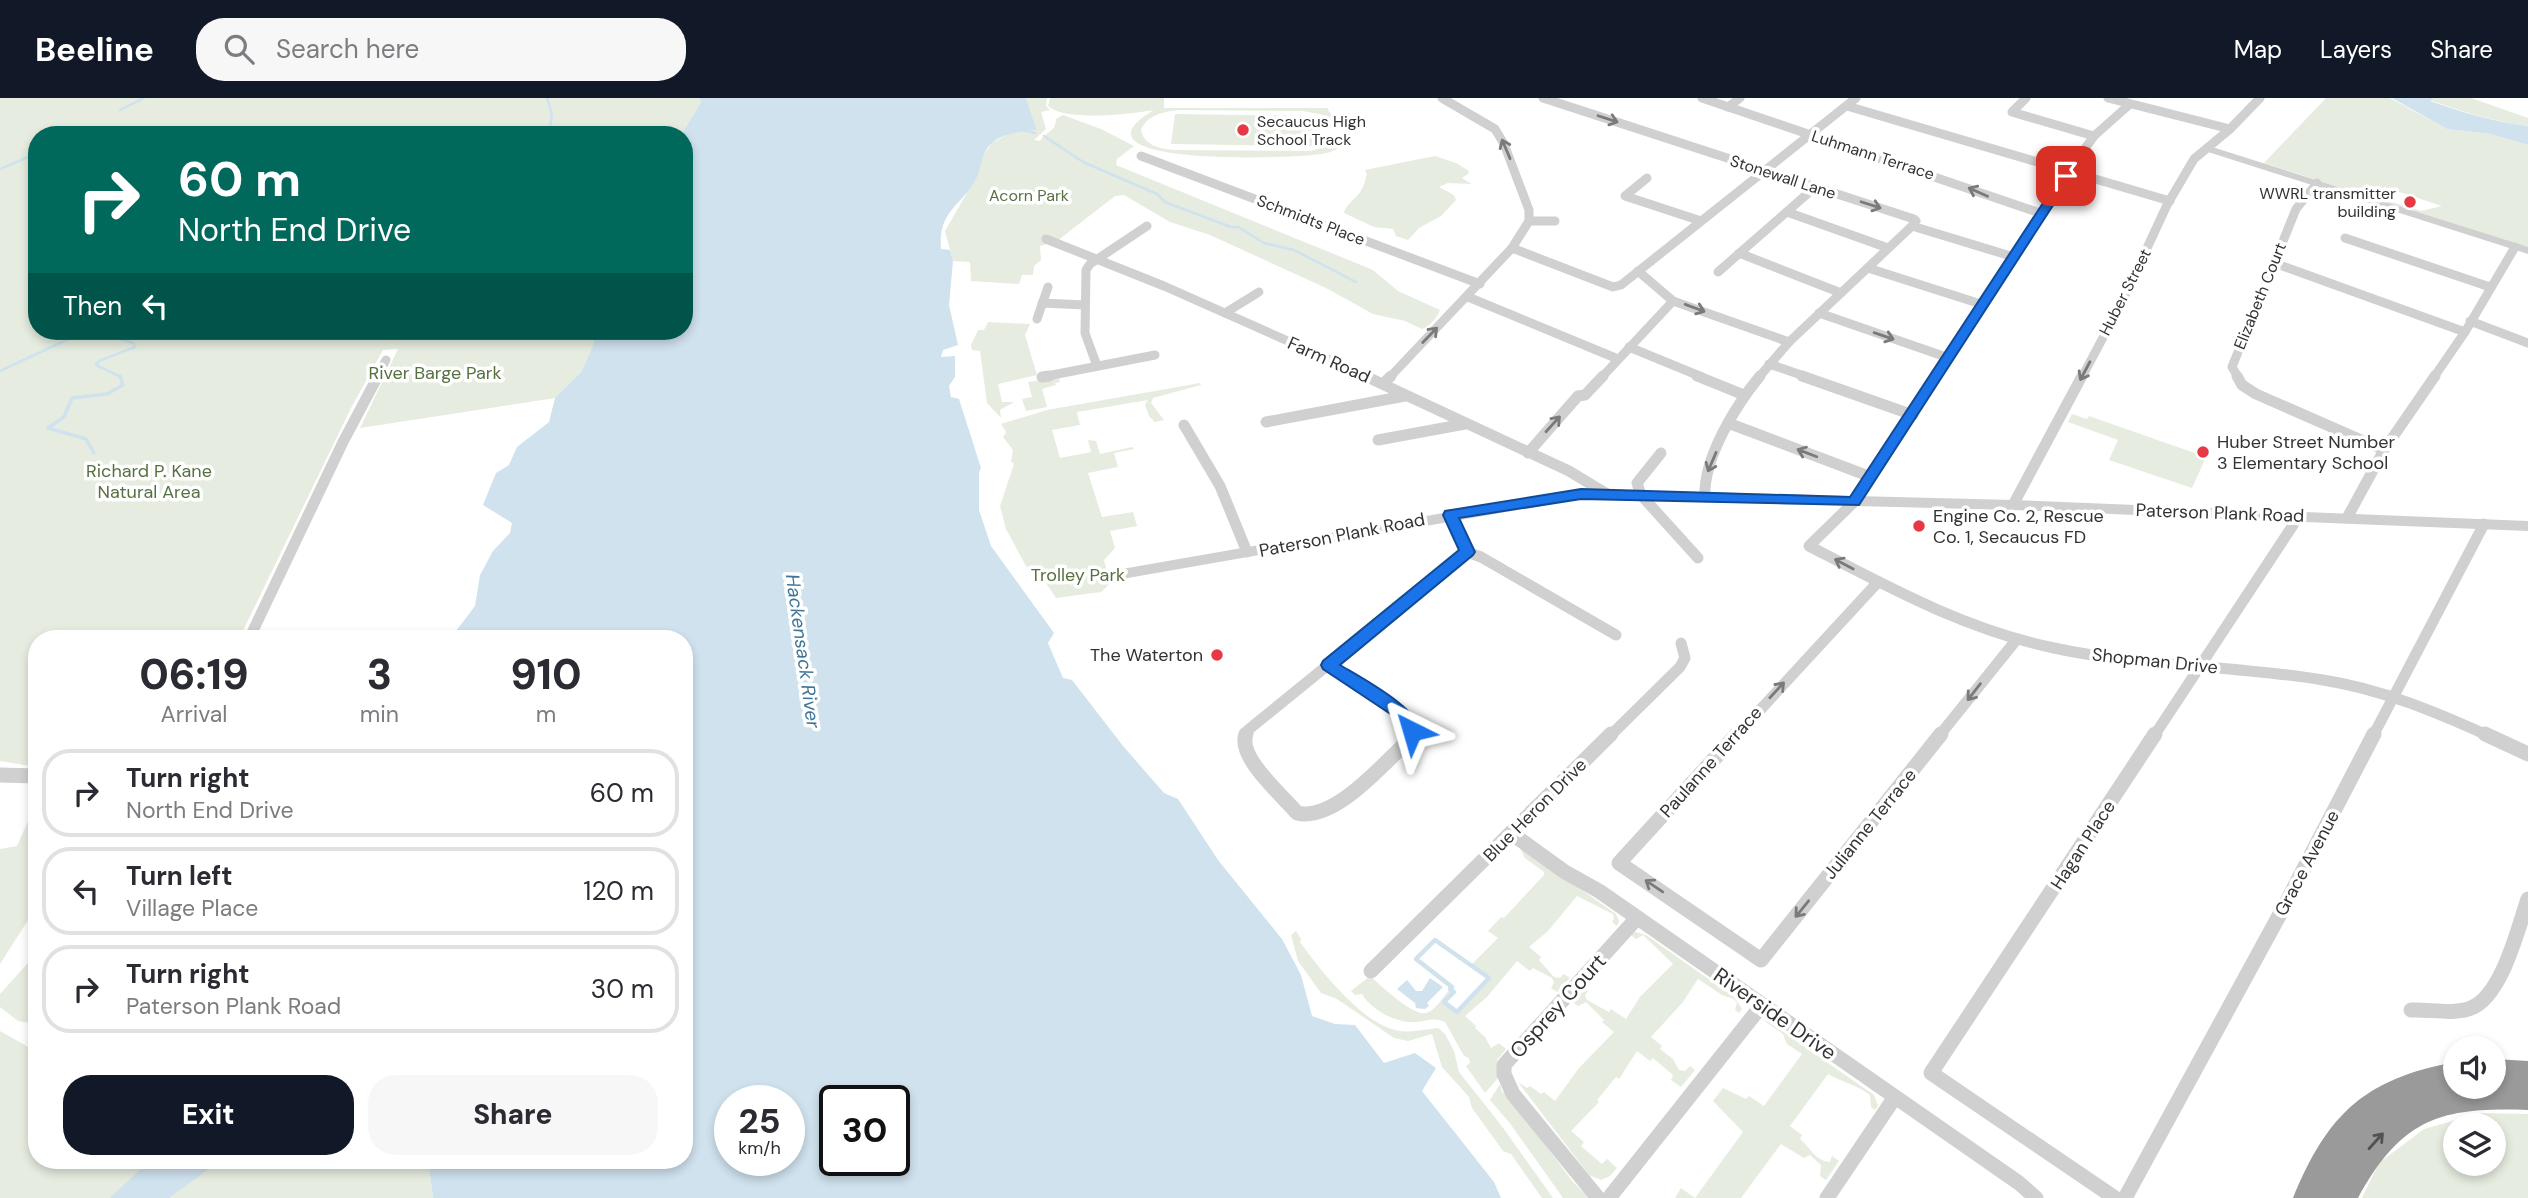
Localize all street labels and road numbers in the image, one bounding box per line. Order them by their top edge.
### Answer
street label: Luhmann Terrace [1809,125,1937,185]
street label: Stonewall Lane [1727,150,1839,204]
street label: Schmidts Place [1254,190,1368,250]
street label: Elizabeth Court [2229,240,2291,352]
street label: Huber Street [2094,245,2156,339]
street label: Farm Road [1284,331,1374,389]
street label: Paterson Plank Road [2135,498,2305,528]
street label: Paterson Plank Road [1257,507,1427,563]
street label: Shopman Drive [2091,642,2219,680]
street label: Paulanne Terrace [1655,701,1767,823]
street label: Blue Heron Drive [1478,753,1592,867]
street label: Julianne Terrace [1818,764,1922,884]
street label: Hagan Place [2045,796,2121,894]
street label: Grace Avenue [2269,806,2345,920]
street label: Osprey Court [1504,948,1612,1064]
street label: Riverside Drive [1708,961,1842,1067]

